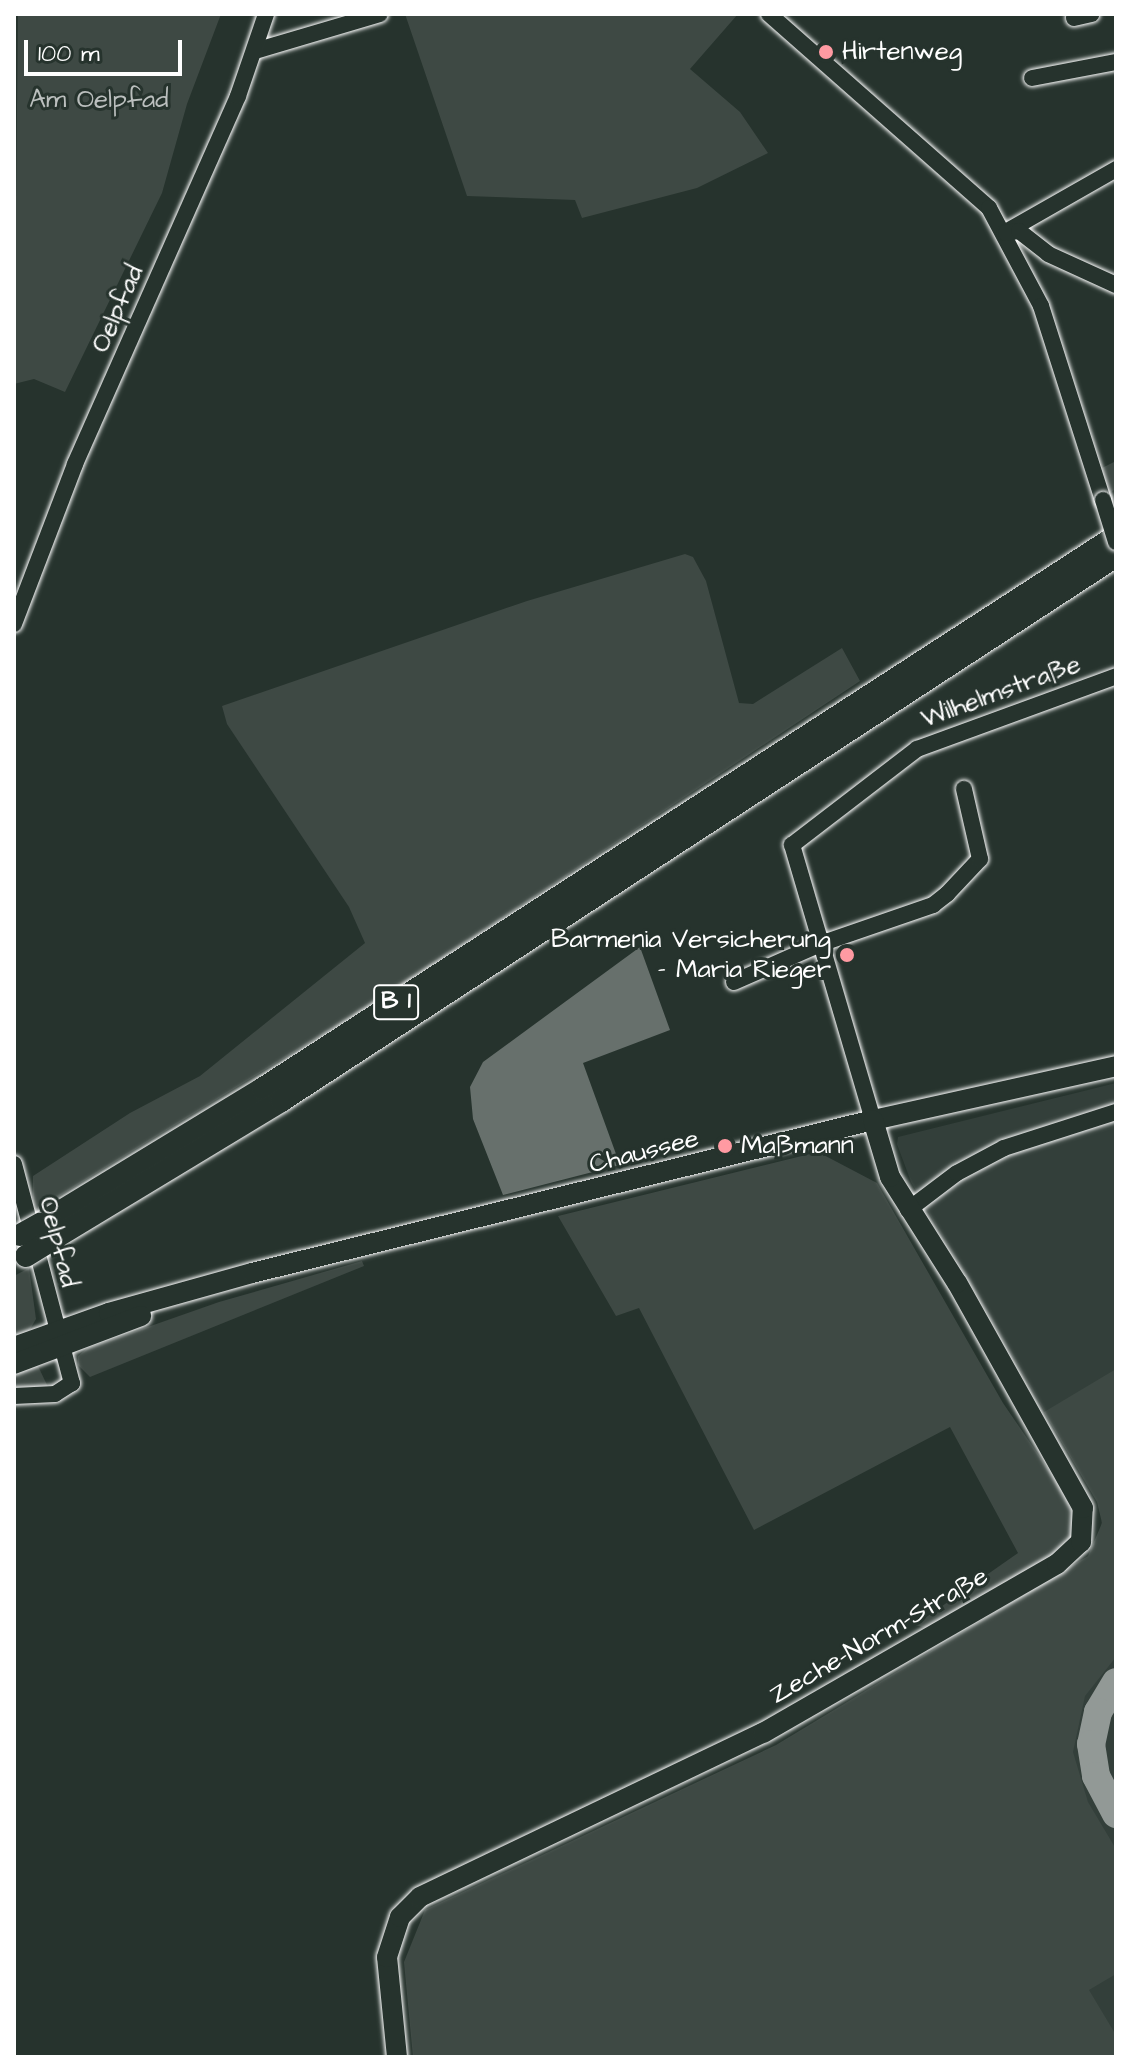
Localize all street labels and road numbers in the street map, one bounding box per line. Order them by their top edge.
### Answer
street label: Oelpfad [85,261,151,357]
street label: Wilhelmstraße [917,649,1085,735]
road number: B 1 [372,982,420,1022]
street label: Chaussee [586,1123,702,1181]
street label: Oelpfad [32,1194,84,1290]
street label: Zeche-Norm-Straße [764,1561,994,1711]

